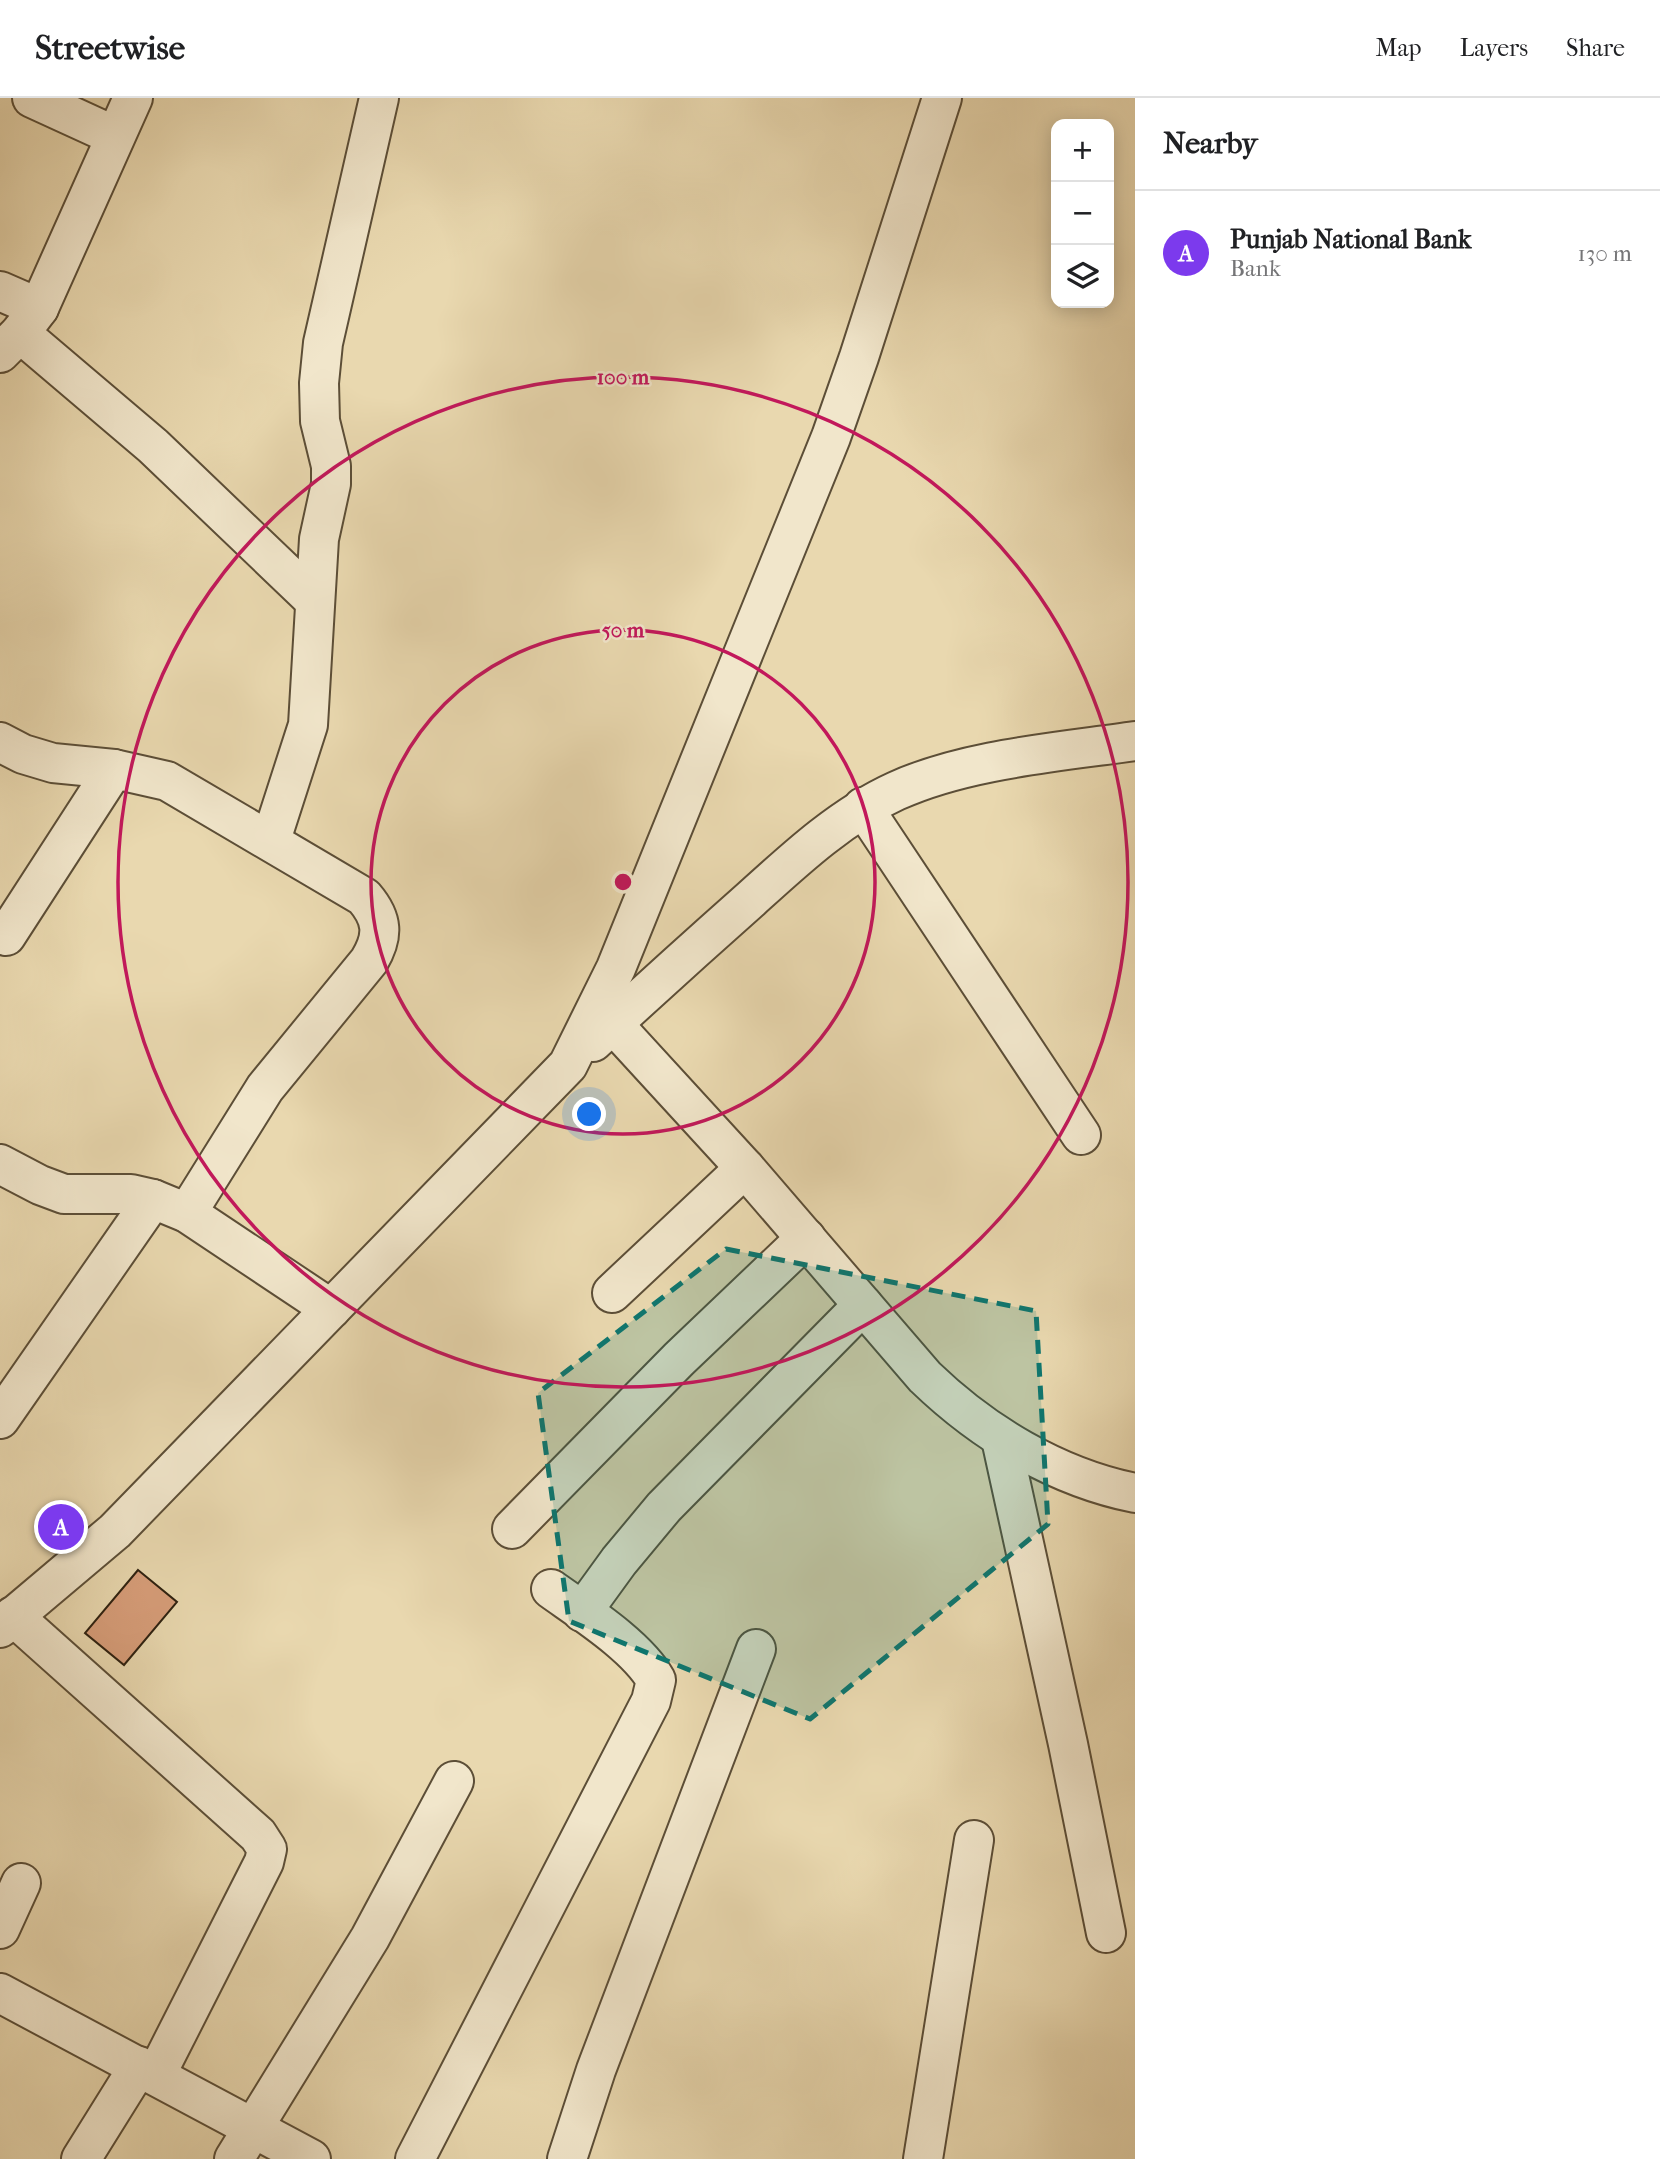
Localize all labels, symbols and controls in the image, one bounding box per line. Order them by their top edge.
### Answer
text: Streetwise [35,29,185,68]
text: Map [1376,34,1422,62]
text: Layers [1460,34,1528,62]
text: Share [1566,34,1625,62]
map controls [1051,119,1114,308]
button: + [1051,119,1114,182]
text: Nearby [1163,126,1258,161]
button: − [1051,182,1114,245]
text: Punjab National Bank [1230,224,1472,255]
text: A [1179,240,1193,267]
text: 130 m [1578,240,1632,267]
button: layers [1051,245,1114,308]
text: Bank [1230,255,1281,282]
text: 100 m [597,365,650,389]
text: 50 m [602,618,645,642]
centre of rings [611,870,635,894]
your location [572,1097,606,1131]
pin: A [38,1501,84,1553]

